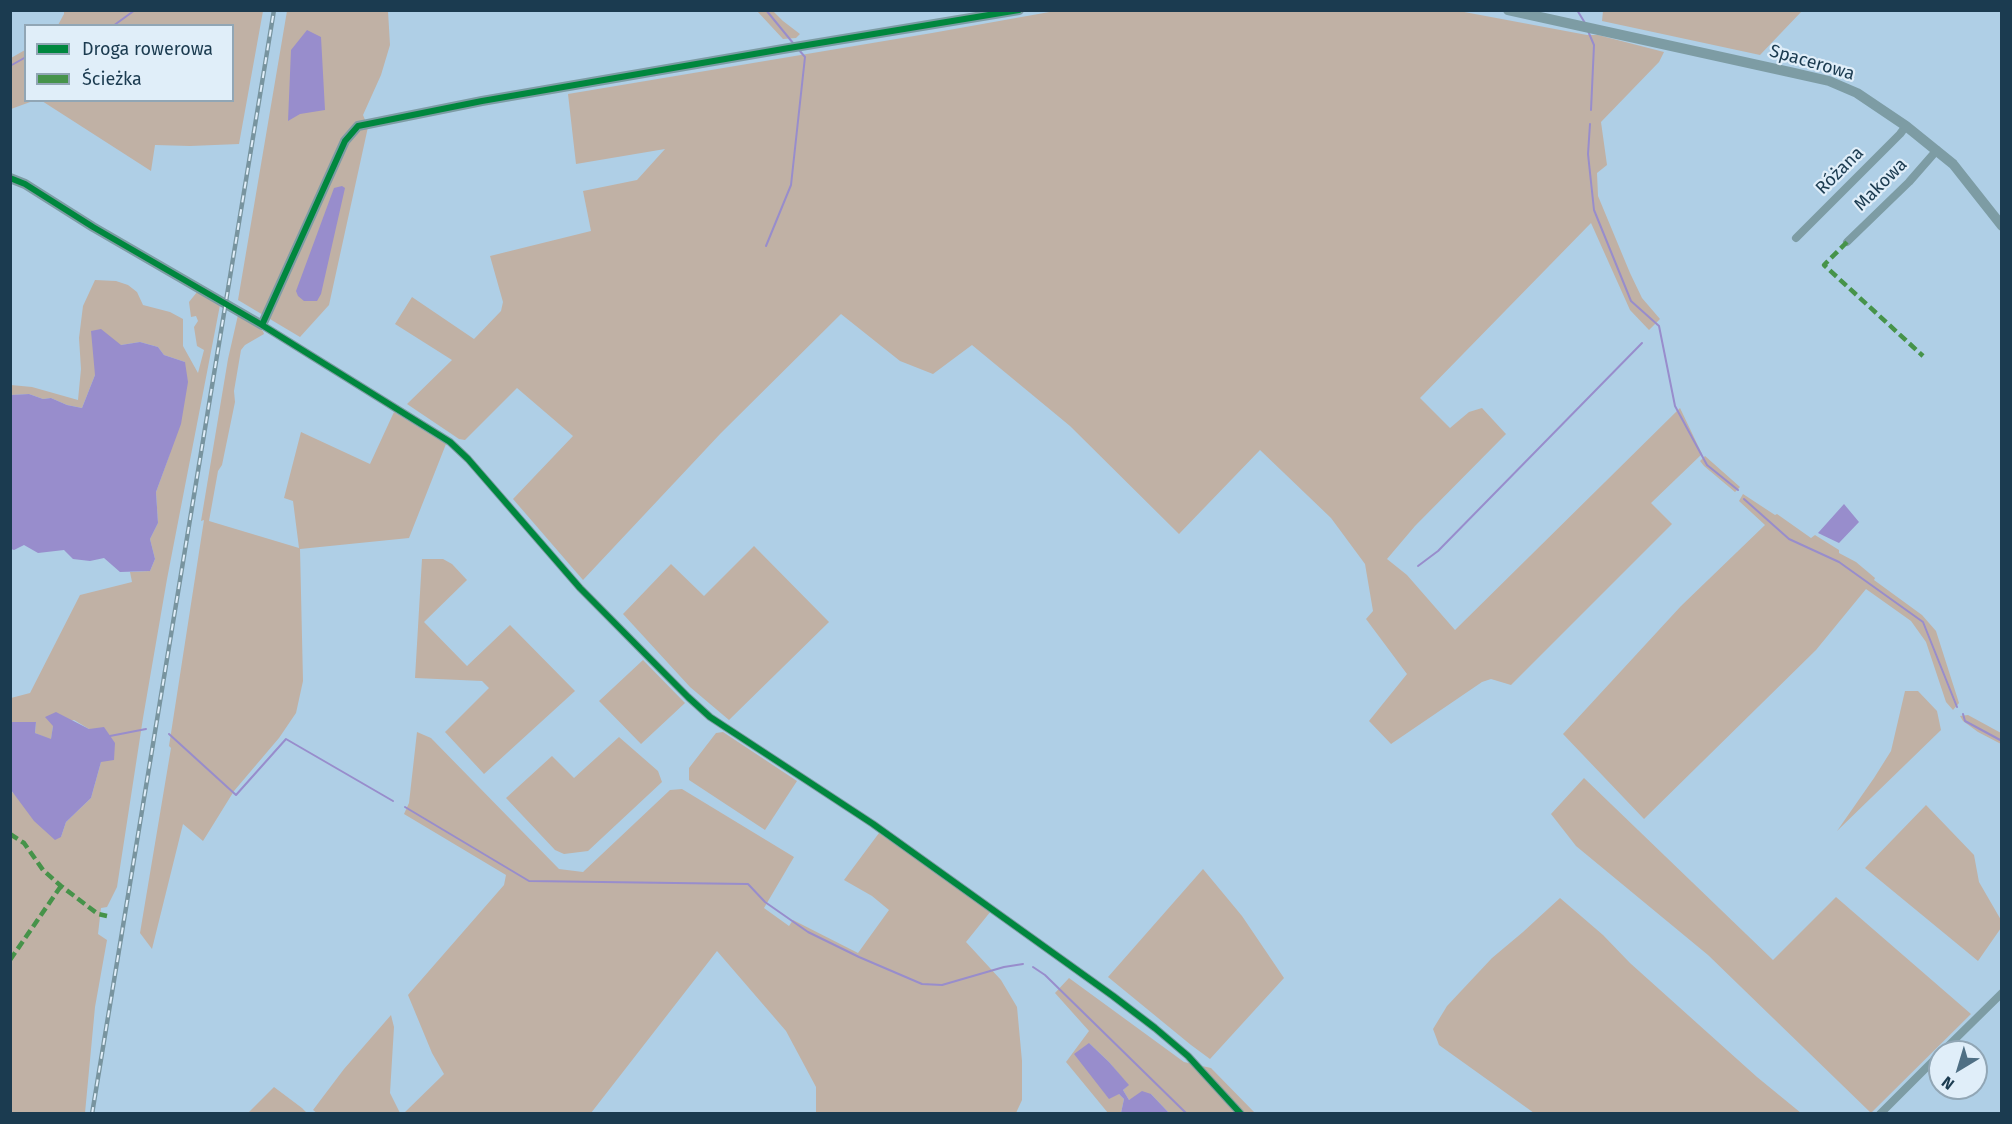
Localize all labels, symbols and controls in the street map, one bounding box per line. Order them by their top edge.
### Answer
legend [24,24,234,102]
text: Droga rowerowa [82,38,213,60]
street label: Spacerowa [1767,41,1857,85]
text: Ścieżka [82,68,142,90]
street label: Różana [1812,143,1868,199]
street label: Makowa [1850,154,1912,216]
north arrow [1928,1040,1988,1100]
text: N [1938,1072,1958,1094]

